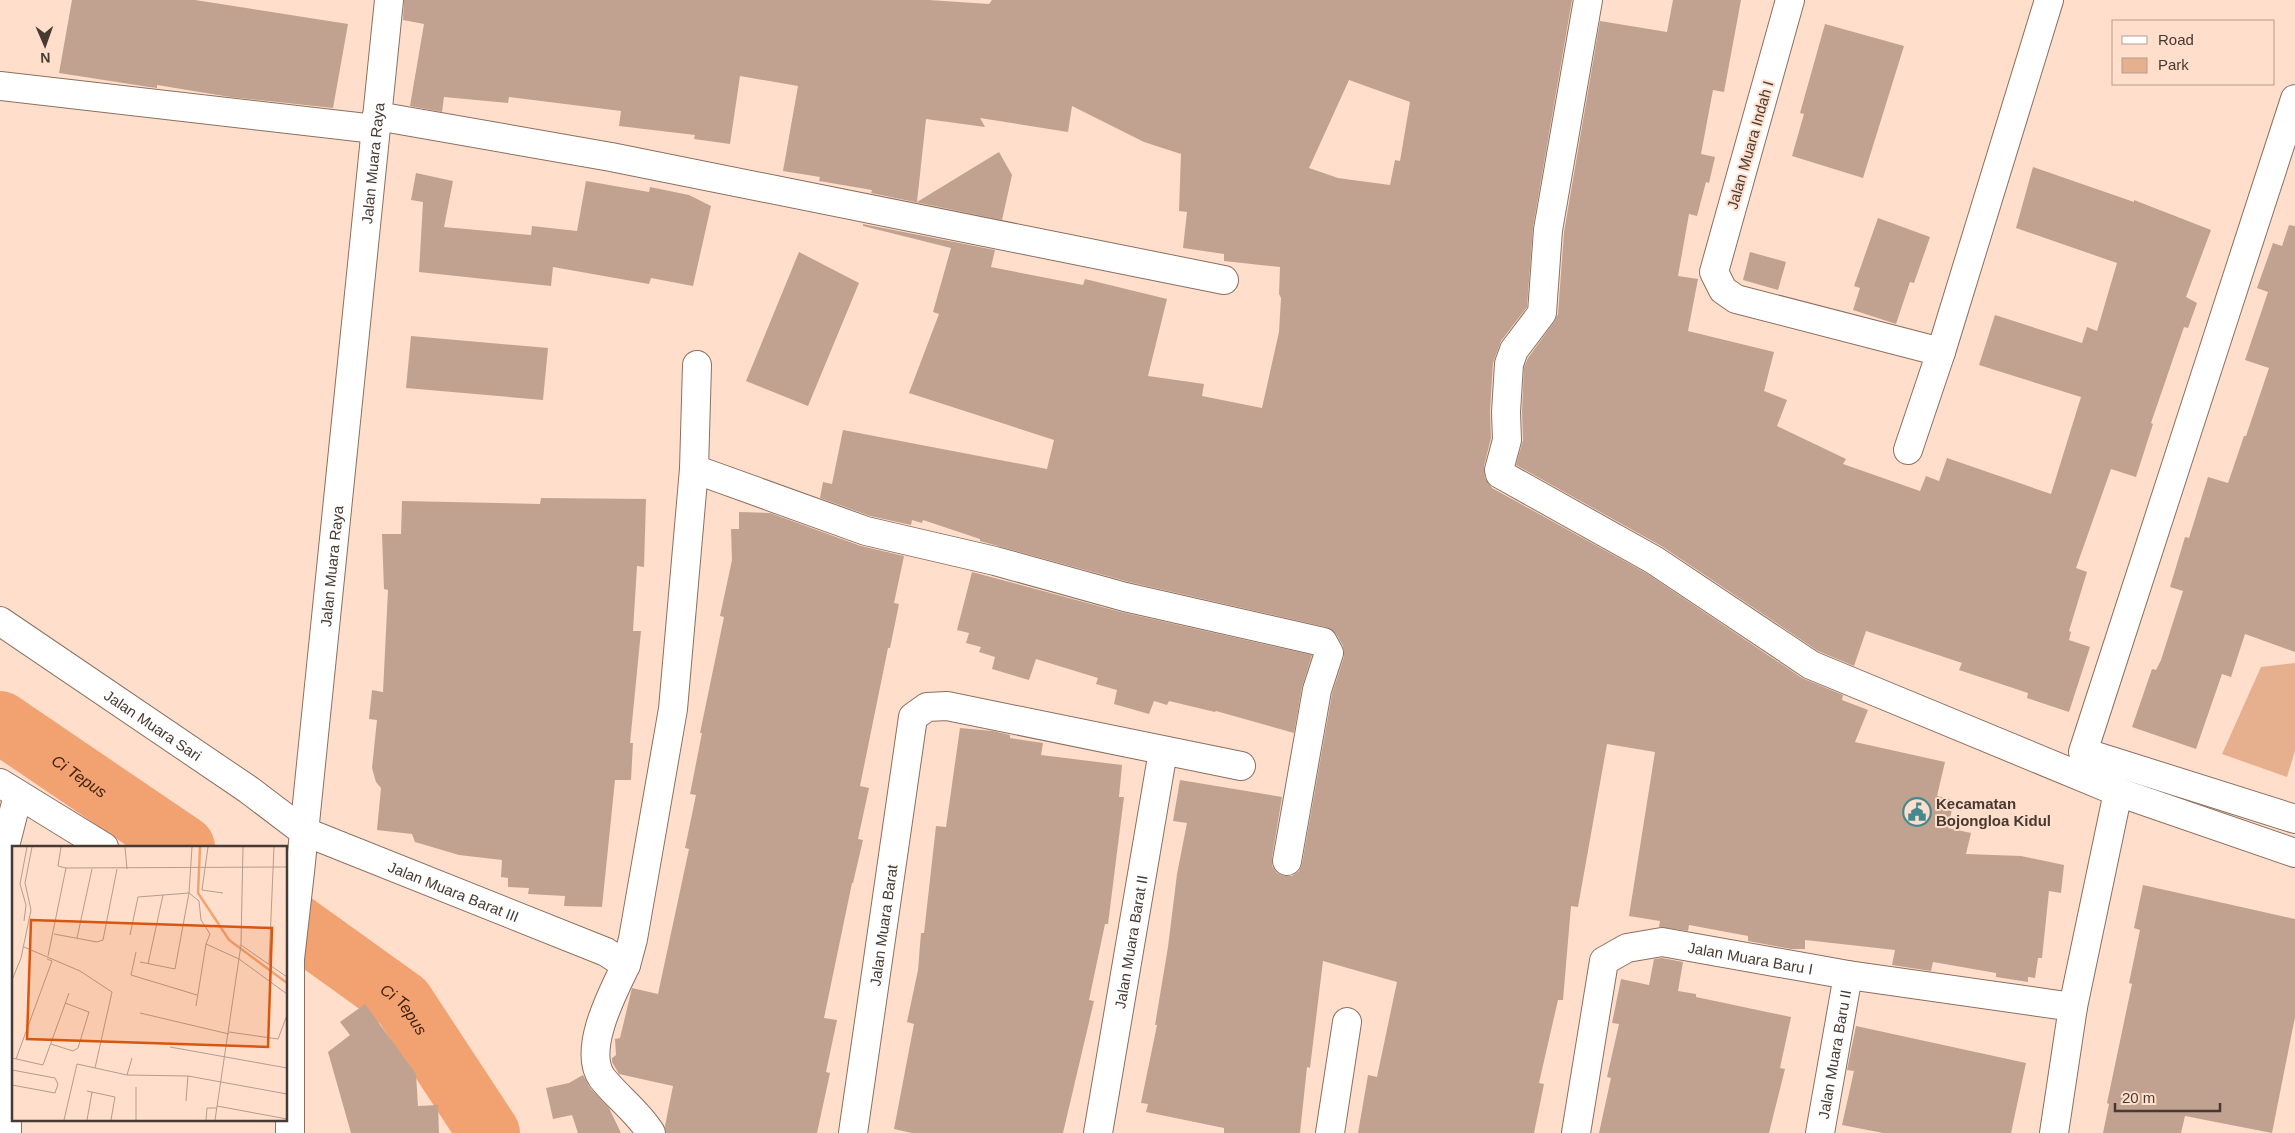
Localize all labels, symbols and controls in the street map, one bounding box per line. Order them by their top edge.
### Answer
north arrow [20,20,70,70]
legend [2112,20,2275,85]
text: Road [2158,31,2194,48]
text: N [40,50,51,66]
text: Park [2158,56,2189,73]
street label: Jalan Muara Indah I [1724,79,1776,211]
street label: Jalan Muara Raya [358,101,387,225]
street label: Jalan Muara Raya [317,504,346,628]
street label: Jalan Muara Sari [101,686,205,764]
water label: Ci Tepus [49,751,110,801]
place label: Kecamatan Bojongloa Kidul [1936,795,2051,829]
public building icon: Kecamatan Bojongloa Kidul [1902,797,1932,827]
inset map [12,846,288,1120]
street label: Jalan Muara Barat III [386,857,522,925]
street label: Jalan Muara Barat [866,862,900,987]
street label: Jalan Muara Barat II [1111,874,1150,1010]
street label: Jalan Muara Baru I [1687,938,1814,977]
water label: Ci Tepus [377,980,431,1038]
street label: Jalan Muara Baru II [1814,988,1854,1120]
scale bar [2115,1080,2220,1112]
text: 20 m [2122,1089,2155,1106]

